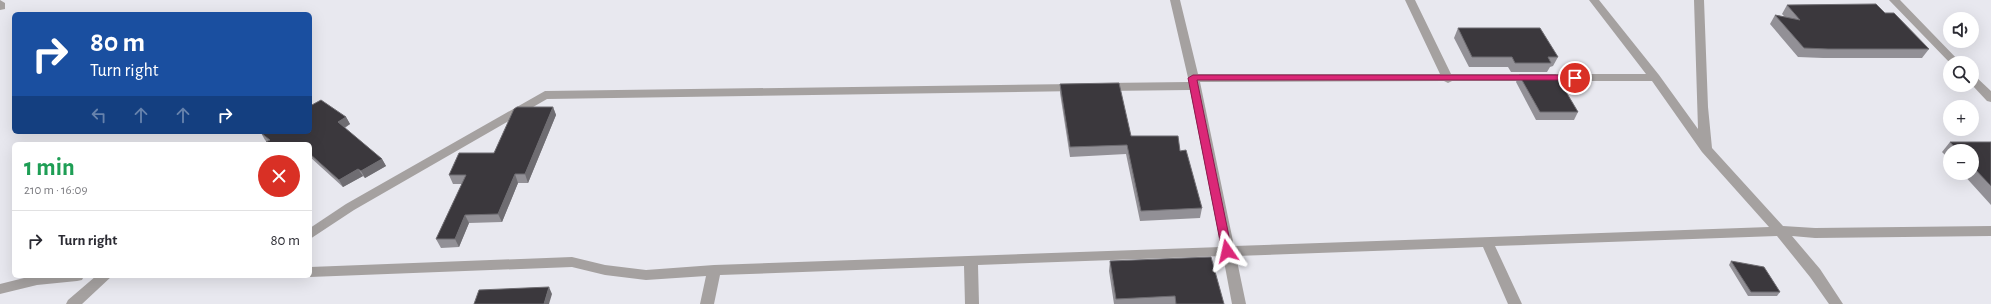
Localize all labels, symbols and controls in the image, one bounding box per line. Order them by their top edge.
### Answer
map controls [1943,12,1979,180]
button: sound [1943,12,1979,48]
icon: right [24,28,76,80]
text: 80 m [90,29,145,57]
button: search [1943,56,1979,92]
pin [1558,61,1592,95]
text: Turn right [90,62,159,80]
icon: arrive [1564,67,1586,89]
button: + [1943,100,1979,136]
icon: left [88,104,110,126]
icon: ahead [130,104,152,126]
icon: ahead [172,104,194,126]
icon: right [214,104,236,126]
button: − [1943,144,1979,180]
button: close [258,155,300,197]
text: 1 min [24,156,75,180]
text: 210 m · 16:09 [24,184,88,197]
icon: right [24,230,46,252]
position arrow [1206,230,1248,272]
text: Turn right [58,233,117,248]
text: 80 m [270,233,300,248]

